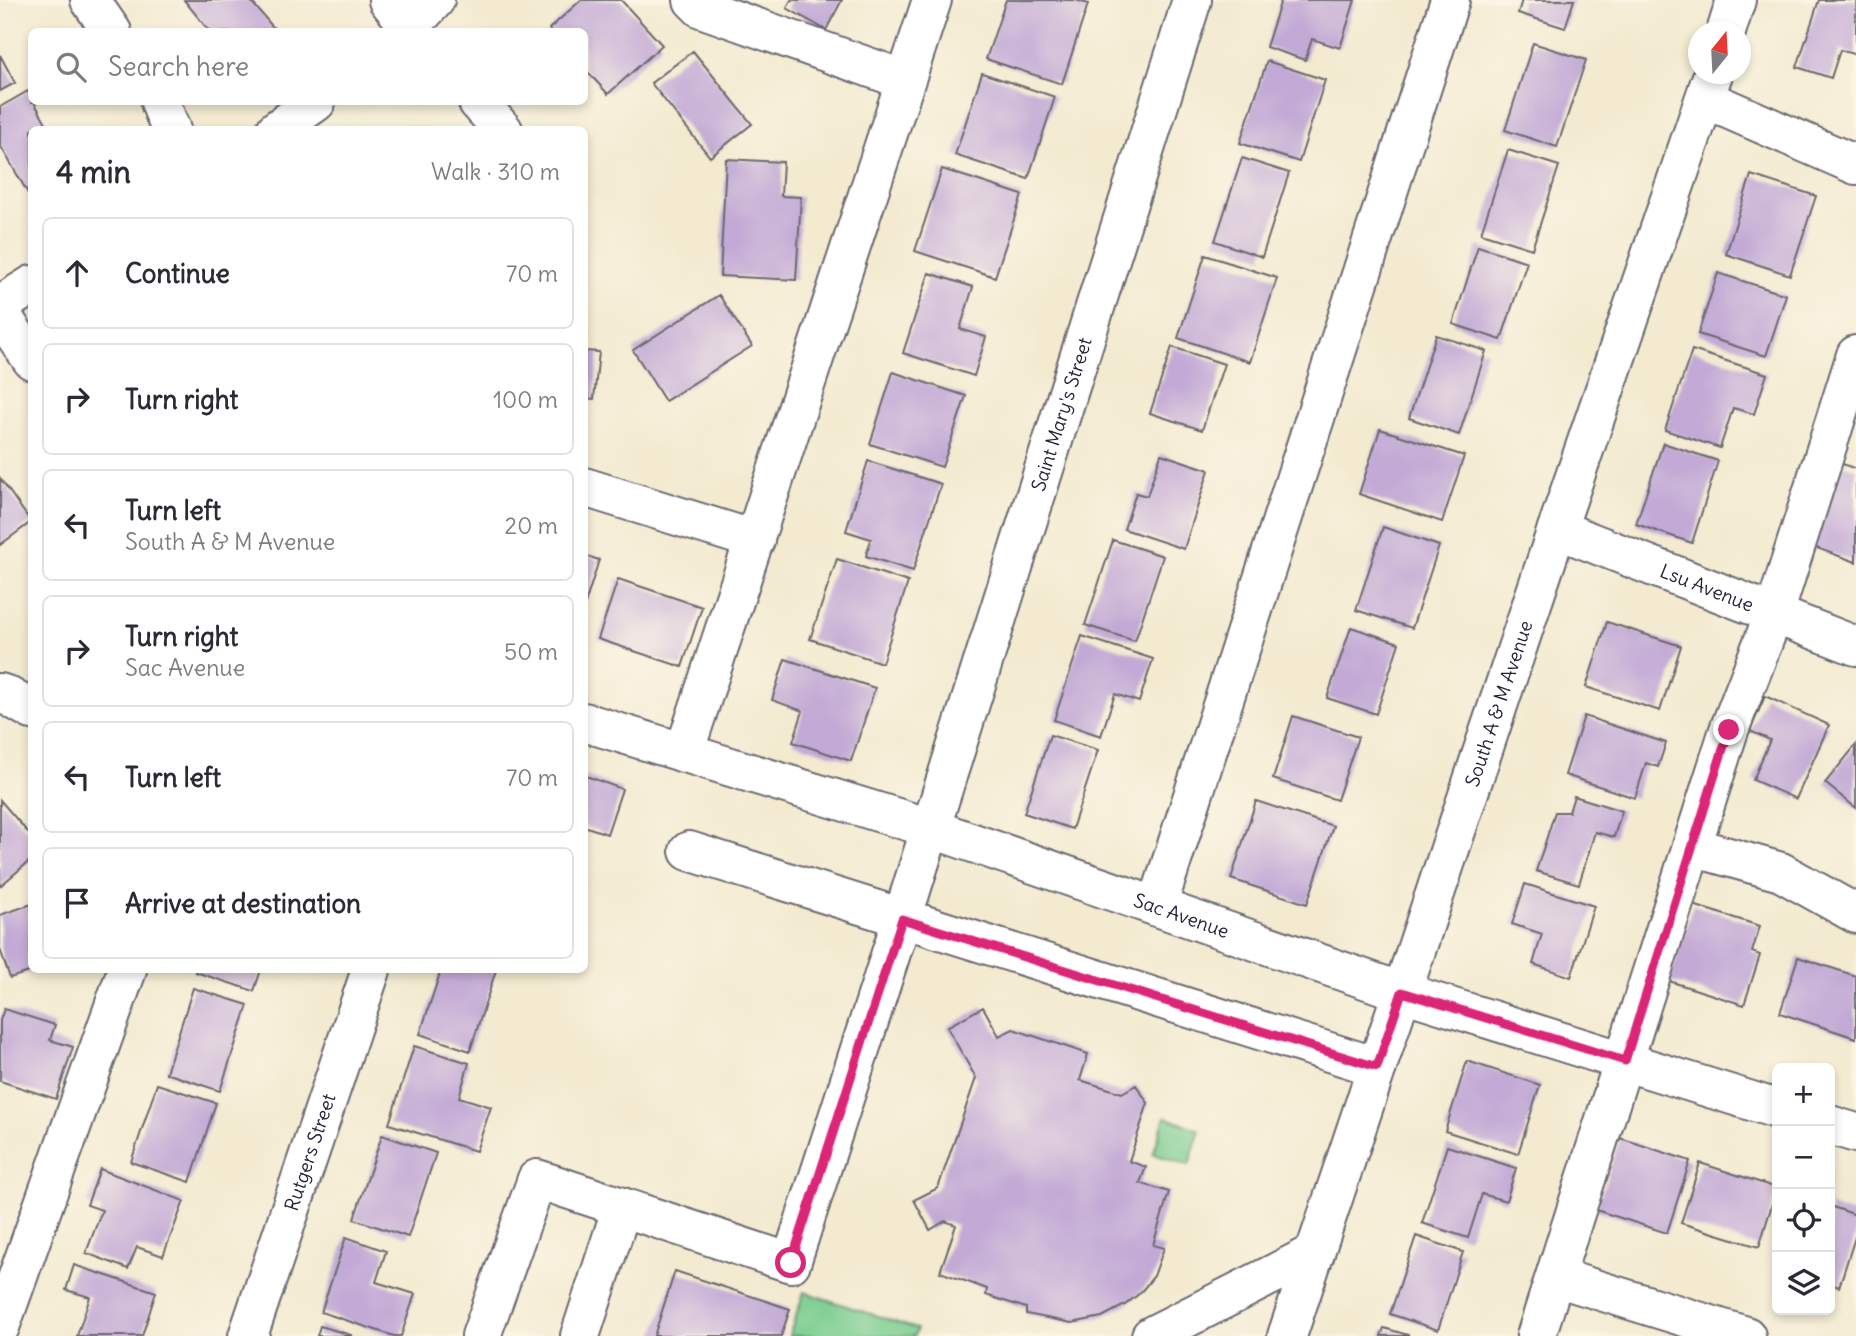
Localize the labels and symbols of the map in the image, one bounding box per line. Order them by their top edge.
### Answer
north arrow [1688,21,1751,84]
street label: Saint Mary's Street [1026,334,1097,494]
street label: Lsu Avenue [1657,559,1757,617]
street label: South A & M Avenue [1460,617,1538,790]
route end [1713,714,1744,745]
street label: Sac Avenue [1131,888,1232,943]
street label: Rutgers Street [279,1090,341,1214]
route start [775,1247,806,1278]

